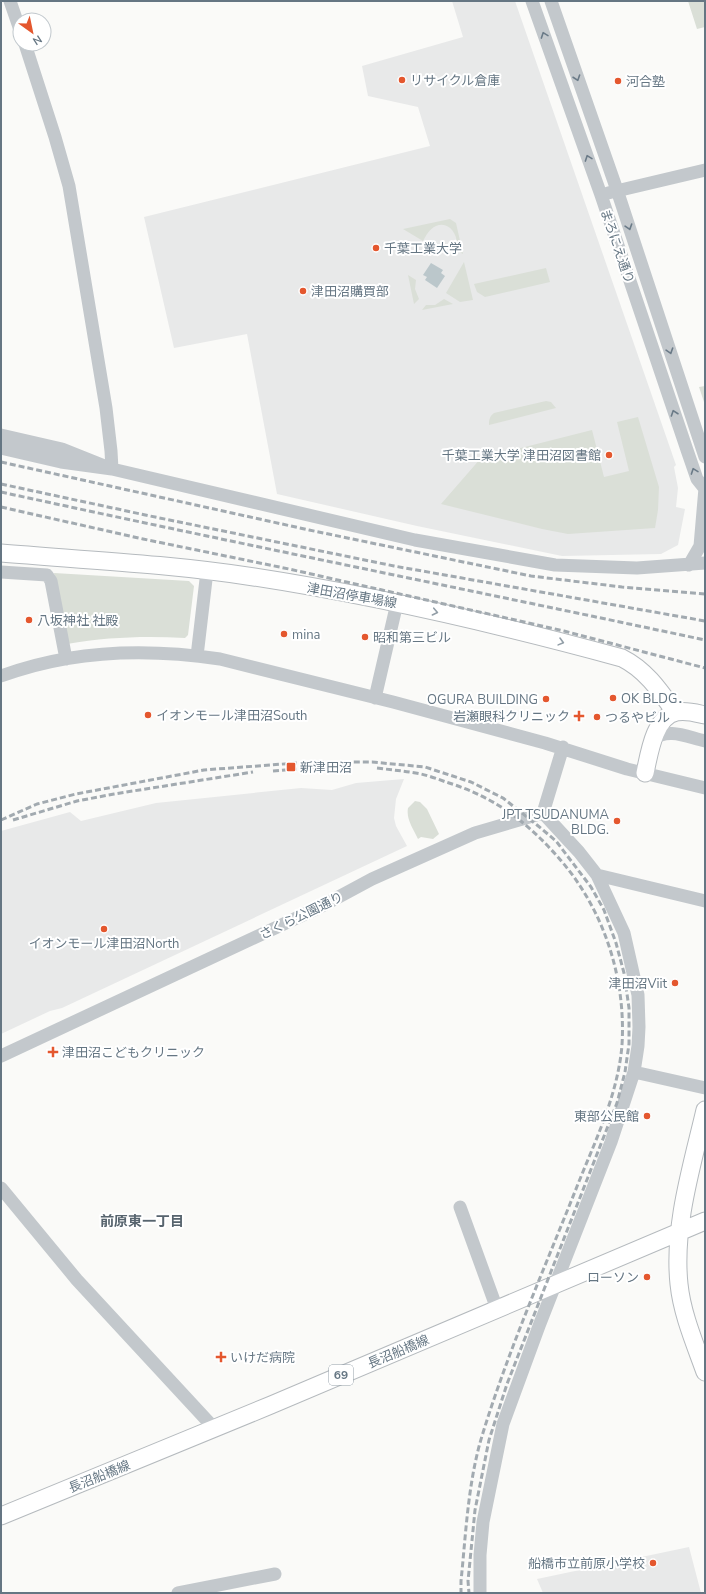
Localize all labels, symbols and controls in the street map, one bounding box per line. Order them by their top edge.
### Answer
north arrow [12,12,52,52]
text: N [30,31,45,48]
one-way arrow [541,32,549,39]
place label: リサイクル倉庫 [410,72,500,90]
place label: 河合塾 [626,73,665,91]
one-way arrow [573,74,581,81]
marker: リサイクル倉庫 [397,75,407,85]
marker: 河合塾 [613,76,623,86]
one-way arrow [584,154,592,161]
street label: まろにえ通り [596,207,638,286]
one-way arrow [624,224,633,231]
place label: 千葉工業大学 [384,240,462,258]
marker: 千葉工業大学 [371,243,381,253]
place label: 津田沼購買部 [311,283,389,301]
marker: 津田沼購買部 [298,286,308,296]
one-way arrow [665,347,674,354]
one-way arrow [670,410,679,417]
place label: 千葉工業大学 津田沼図書館 [442,447,601,465]
marker: 千葉工業大学 津田沼図書館 [604,450,614,460]
one-way arrow [691,467,699,474]
street label: 津田沼停車場線 [305,579,398,613]
one-way arrow [432,607,438,615]
place label: 八坂神社 社殿 [37,612,118,630]
marker: 八坂神社 社殿 [24,615,34,625]
place label: mina [292,626,320,644]
marker: mina [279,629,289,639]
place label: 昭和第三ビル [373,629,451,647]
marker: 昭和第三ビル [360,632,370,642]
one-way arrow [558,637,565,646]
place label: OK BLDG． [621,690,690,708]
place label: OGURA BUILDING [427,691,538,709]
marker: OK BLDG． [608,693,618,703]
marker: OGURA BUILDING [541,694,551,704]
place label: イオンモール津田沼South [156,707,307,725]
place label: 岩瀬眼科クリニック [453,708,570,726]
place label: つるやビル [605,709,670,727]
marker: イオンモール津田沼South [143,710,153,720]
marker: 岩瀬眼科クリニック [573,710,585,722]
marker: つるやビル [592,712,602,722]
place label: 新津田沼 [300,759,352,777]
marker: 新津田沼 [285,761,297,773]
place label: JPT TSUDANUMA BLDG. [501,806,610,839]
marker: JPT TSUDANUMA BLDG. [612,816,622,826]
street label: さくら公園通り [257,888,346,944]
marker: イオンモール津田沼North [99,924,109,934]
place label: イオンモール津田沼North [29,935,179,953]
place label: 津田沼Viit [608,975,667,993]
marker: 津田沼Viit [670,978,680,988]
place label: 津田沼こどもクリニック [62,1044,205,1062]
marker: 津田沼こどもクリニック [47,1046,59,1058]
place label: 東部公民館 [574,1108,639,1126]
marker: 東部公民館 [642,1111,652,1121]
district label: 前原東一丁目 [100,1212,184,1231]
place label: ローソン [587,1269,639,1287]
marker: ローソン [642,1272,652,1282]
street label: 長沼船橋線 [365,1331,432,1373]
place label: いけだ病院 [230,1349,295,1367]
marker: いけだ病院 [215,1351,227,1363]
road number: 69 [329,1365,353,1385]
street label: 長沼船橋線 [66,1456,133,1497]
place label: 船橋市立前原小学校 [528,1555,645,1573]
marker: 船橋市立前原小学校 [648,1558,658,1568]

